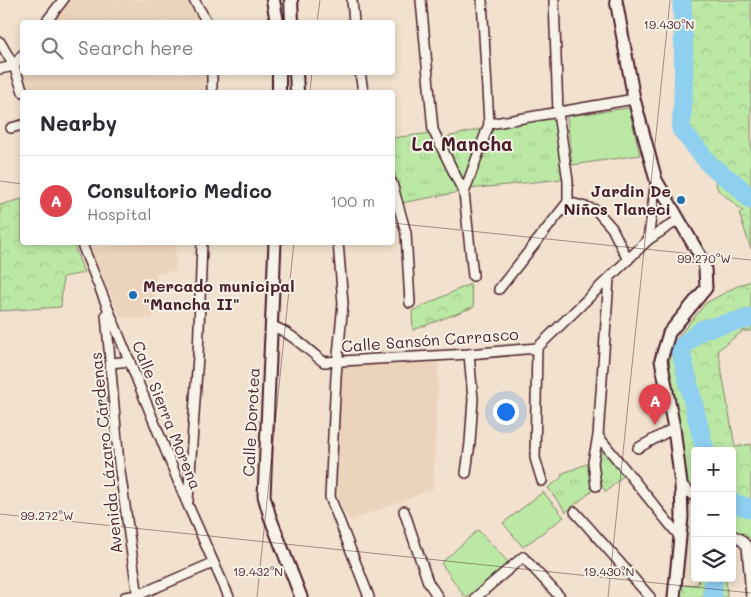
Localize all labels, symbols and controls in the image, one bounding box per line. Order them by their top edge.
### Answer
text: 19.430°N [644,16,694,32]
search box [20,20,395,75]
icon: search [38,34,66,62]
text: Search here [78,35,194,60]
text: Nearby [40,109,117,136]
district label: La Mancha [411,131,513,156]
text: Consultorio Medico [87,178,272,203]
place label: Jardin De Niños Tlaneci [563,180,671,219]
text: A [50,190,62,211]
text: 100 m [330,190,375,211]
marker: Jardin De Niños Tlaneci [675,194,687,206]
text: Hospital [87,203,151,224]
text: 99.270°W [677,250,731,266]
place label: Mercado municipal "Mancha II" [143,275,294,314]
marker: Mercado municipal "Mancha II" [127,289,139,301]
street label: Calle Sansón Carrasco [341,323,519,356]
street label: Calle Sierra Morena [128,337,207,492]
street label: Avenida Lázaro Cárdenas [84,351,127,555]
street label: Calle Dorotea [237,367,264,477]
pin: A [639,384,671,425]
your location [493,399,519,425]
map controls [691,447,736,582]
button: + [691,447,736,492]
button: − [691,492,736,537]
text: 99.272°W [21,507,73,523]
button: layers [691,537,736,582]
text: 19.432°N [233,563,283,579]
text: 19.430°N [584,563,634,579]

